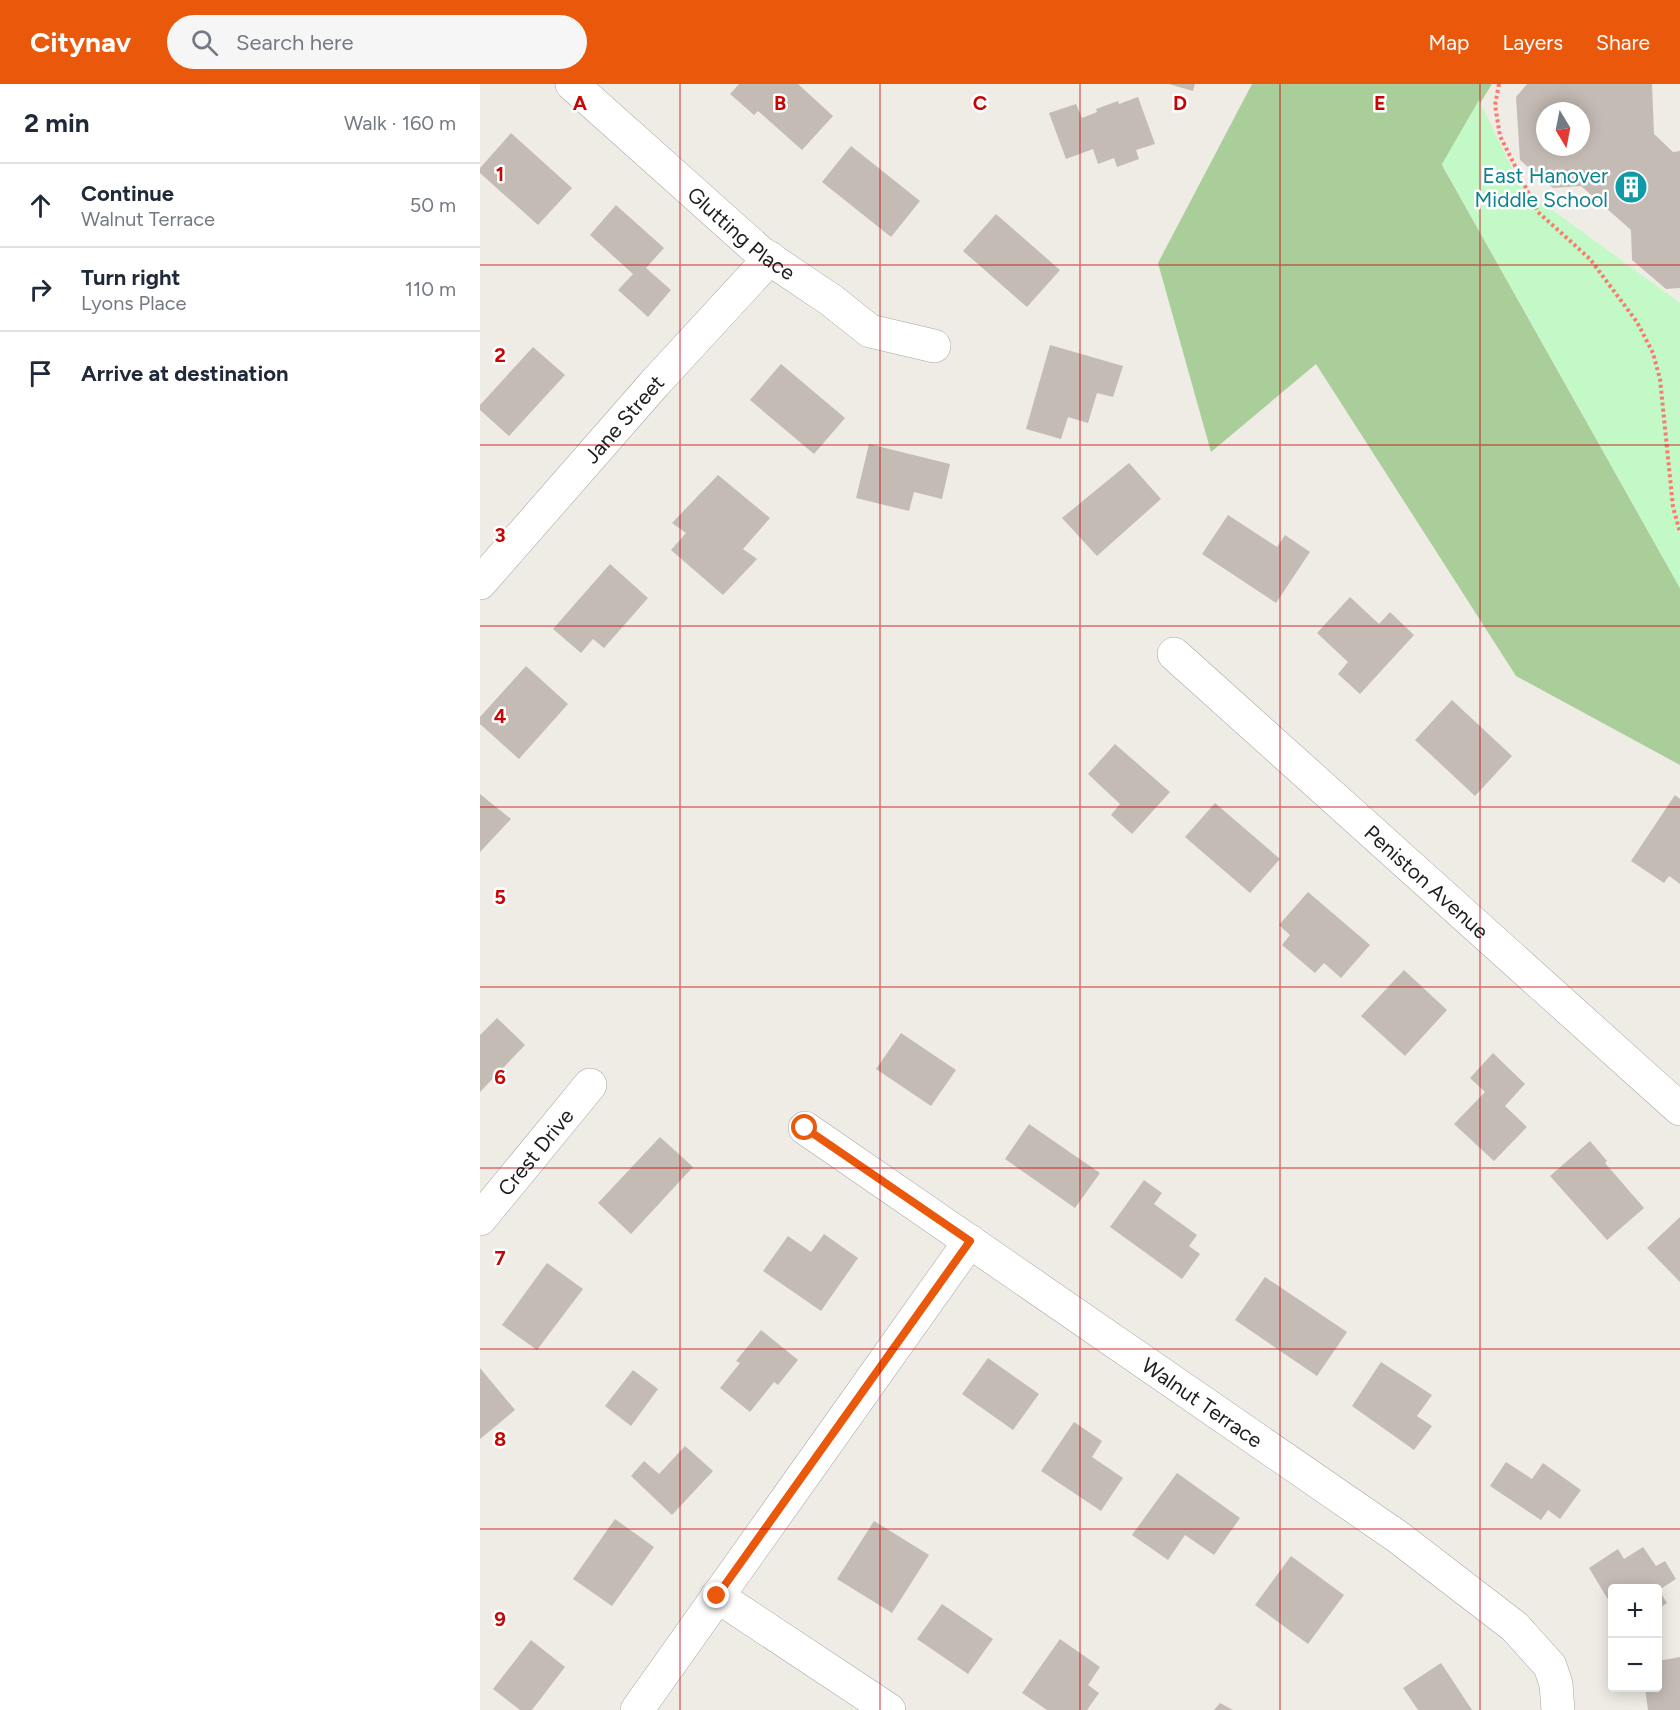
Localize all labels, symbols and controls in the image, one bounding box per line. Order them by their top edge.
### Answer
search box [167,15,587,69]
text: Citynav [30,25,131,59]
icon: search [188,26,221,59]
text: Search here [236,29,354,56]
text: Map [1429,30,1469,55]
text: Layers [1502,30,1563,55]
text: Share [1596,30,1650,55]
text: A [573,91,588,115]
text: B [774,91,786,115]
text: C [973,91,987,115]
text: D [1173,91,1187,115]
text: E [1374,91,1386,115]
north arrow [1536,102,1590,156]
text: 2 min [24,107,90,139]
text: Walk · 160 m [344,111,456,135]
text: 1 [496,162,504,186]
place label: East Hanover Middle School [1475,163,1608,212]
building icon: East Hanover Middle School [1613,169,1649,205]
text: Continue [81,180,174,207]
street label: Glutting Place [683,181,800,285]
icon: ahead [24,189,57,222]
text: 50 m [410,193,456,217]
text: Walnut Terrace [81,207,215,231]
text: Turn right [81,264,180,291]
icon: right [24,273,57,306]
text: 110 m [405,277,456,301]
text: Lyons Place [81,291,187,315]
text: 2 [494,343,506,367]
icon: arrive [24,357,57,390]
text: Arrive at destination [81,360,289,387]
street label: Jane Street [578,370,669,468]
text: 3 [494,523,506,547]
text: 4 [494,704,507,728]
street label: Peniston Avenue [1360,819,1494,943]
text: 5 [494,885,506,909]
text: 6 [494,1065,506,1089]
street label: Crest Drive [492,1103,578,1200]
route start [791,1114,817,1140]
text: 7 [494,1246,506,1270]
street label: Walnut Terrace [1138,1352,1268,1452]
text: 8 [494,1427,506,1451]
route end [703,1582,729,1608]
map controls [1608,1584,1662,1692]
button: + [1608,1584,1662,1638]
text: 9 [494,1607,506,1631]
button: − [1608,1638,1662,1692]

